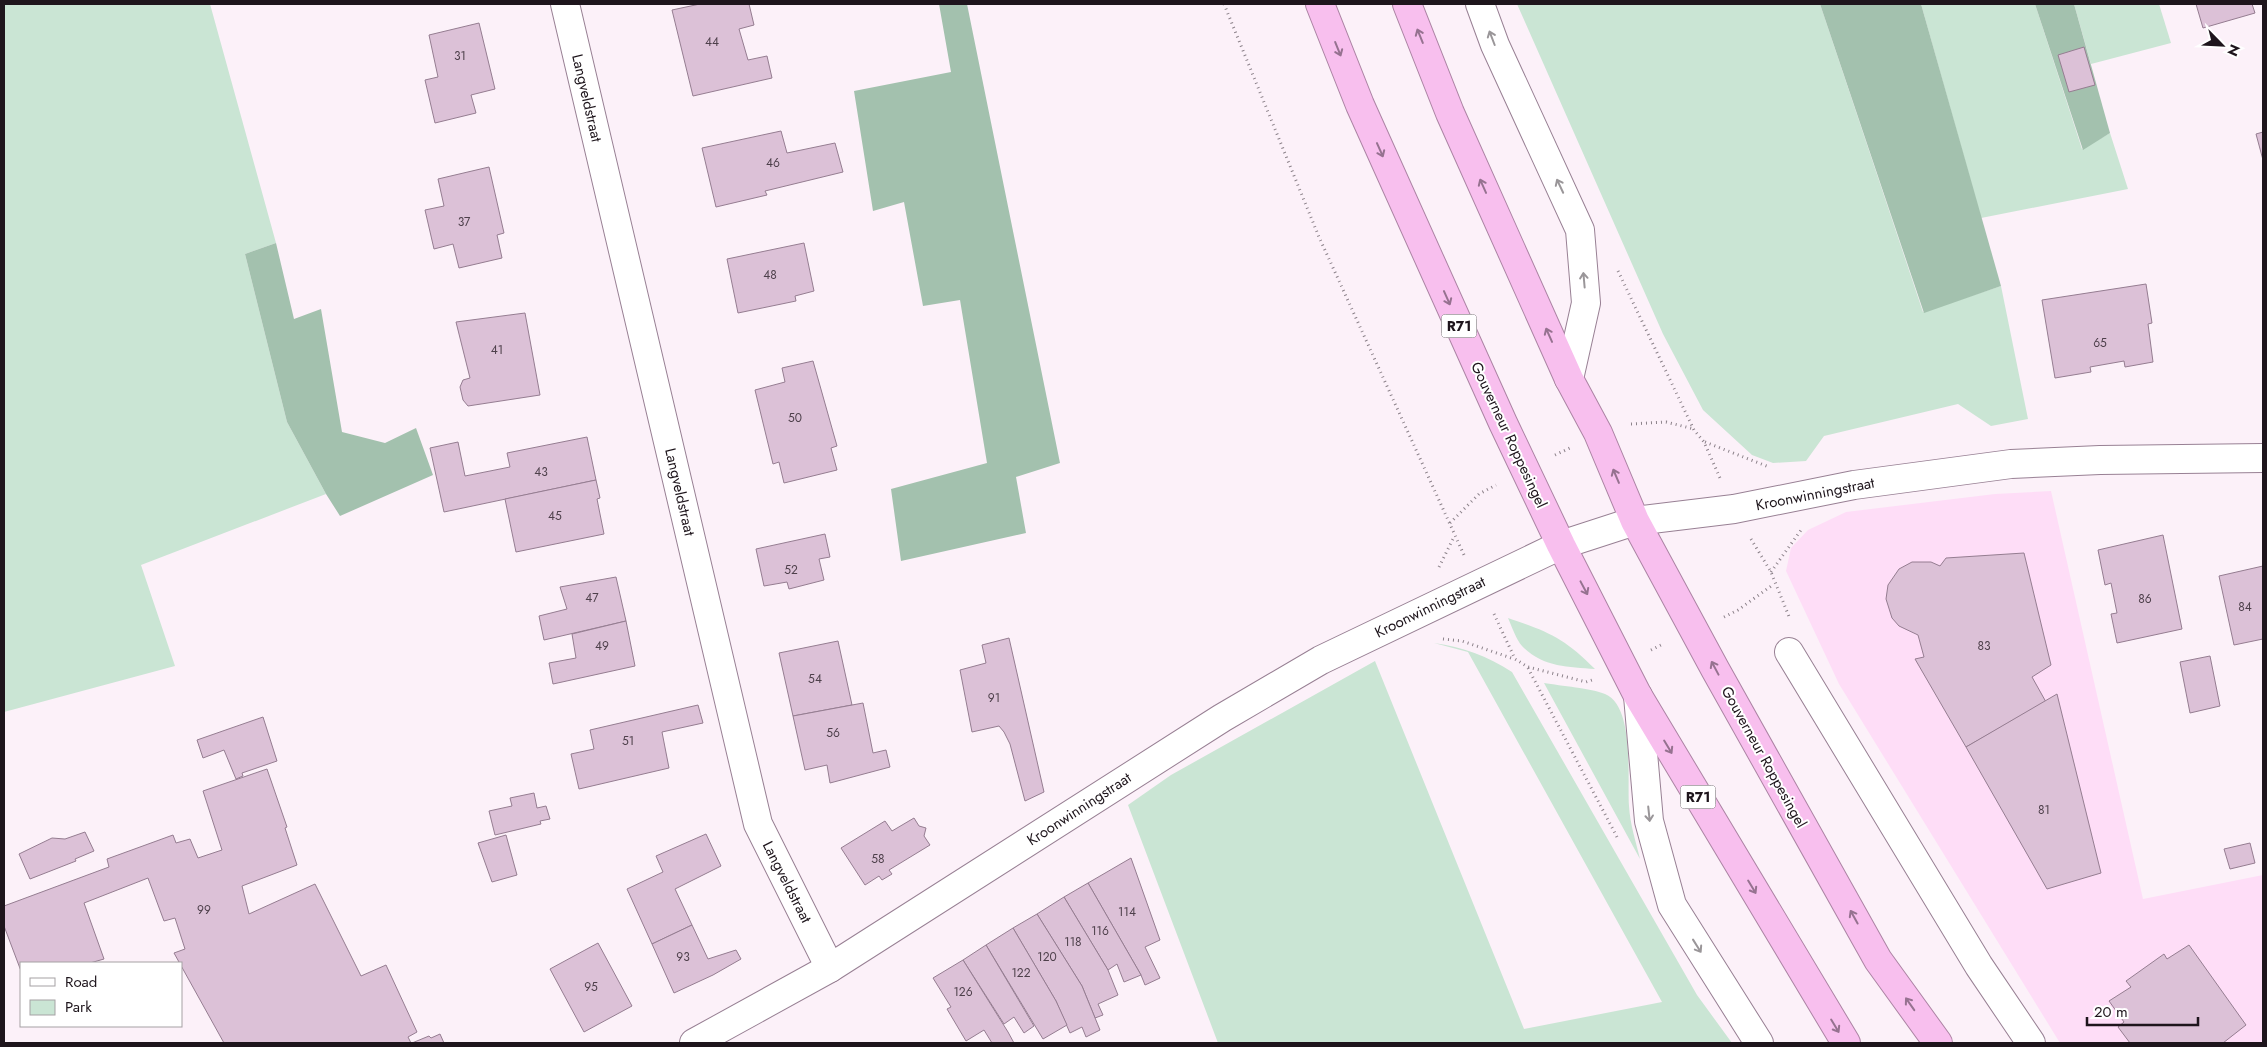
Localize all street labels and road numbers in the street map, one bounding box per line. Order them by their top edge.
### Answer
street label: Langveldstraat [566,52,608,144]
road number: R71 [1442,314,1476,338]
street label: Gouverneur Roppesingel [1465,358,1553,512]
street label: Langveldstraat [659,446,701,538]
street label: Kroonwinningstraat [1754,472,1877,516]
street label: Kroonwinningstraat [1371,571,1489,643]
street label: Gouverneur Roppesingel [1716,682,1812,832]
street label: Kroonwinningstraat [1022,767,1136,851]
road number: R71 [1680,786,1716,809]
street label: Langveldstraat [757,837,817,927]

